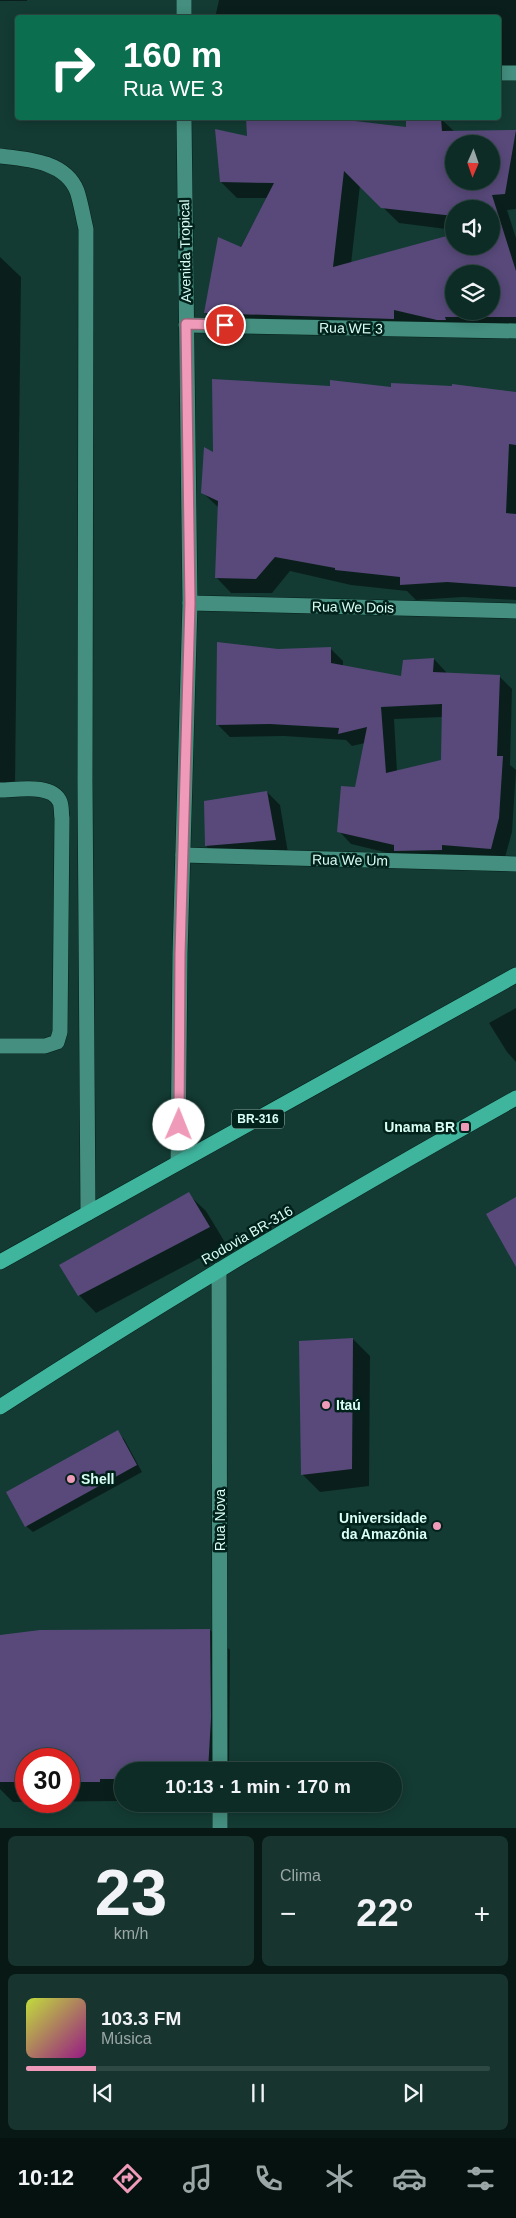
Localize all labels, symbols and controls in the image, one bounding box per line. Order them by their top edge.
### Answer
icon: right [40,35,105,100]
text: 160 m [123,35,222,74]
text: Rua WE 3 [123,76,223,101]
north arrow [445,135,500,190]
map controls [445,135,500,320]
street label: Avenida Tropical [176,199,194,303]
button: sound [445,200,500,255]
button: layers [445,265,500,320]
pin [204,304,246,346]
icon: arrive [211,311,239,339]
street label: Rua WE 3 [319,319,383,337]
street label: Rua We Dois [312,598,394,616]
street label: Rua We Um [312,851,388,869]
position arrow [152,1098,204,1150]
road number: BR-316 [232,1110,284,1128]
place label: Unama BR [384,1119,455,1135]
marker: Unama BR [459,1121,471,1133]
street label: Rodovia BR-316 [199,1202,296,1268]
place label: Itaú [336,1397,361,1413]
marker: Itaú [320,1399,332,1411]
place label: Shell [81,1471,114,1487]
marker: Shell [65,1473,77,1485]
street label: Rua Nova [212,1489,228,1551]
place label: Universidade da Amazônia [339,1510,427,1542]
marker: Universidade da Amazônia [431,1520,443,1532]
speed limit sign: 30 [15,1748,80,1813]
text: 10:13 · 1 min · 170 m [165,1776,351,1797]
text: 23 [95,1856,167,1929]
text: Clima [280,1867,321,1884]
text: 22° [356,1892,414,1934]
text: − [280,1898,296,1929]
text: + [474,1898,490,1929]
text: km/h [114,1925,148,1942]
text: 103.3 FM [101,2008,181,2029]
text: Música [101,2030,152,2047]
icon: previous [89,2079,117,2107]
icon: pause [244,2079,272,2107]
icon: next [399,2079,427,2107]
icon: directions [110,2161,145,2196]
icon: music [180,2161,215,2196]
icon: phone [251,2161,286,2196]
icon: climate [322,2161,357,2196]
icon: car [392,2161,427,2196]
icon: filters [463,2161,498,2196]
text: 10:12 [18,2165,74,2190]

